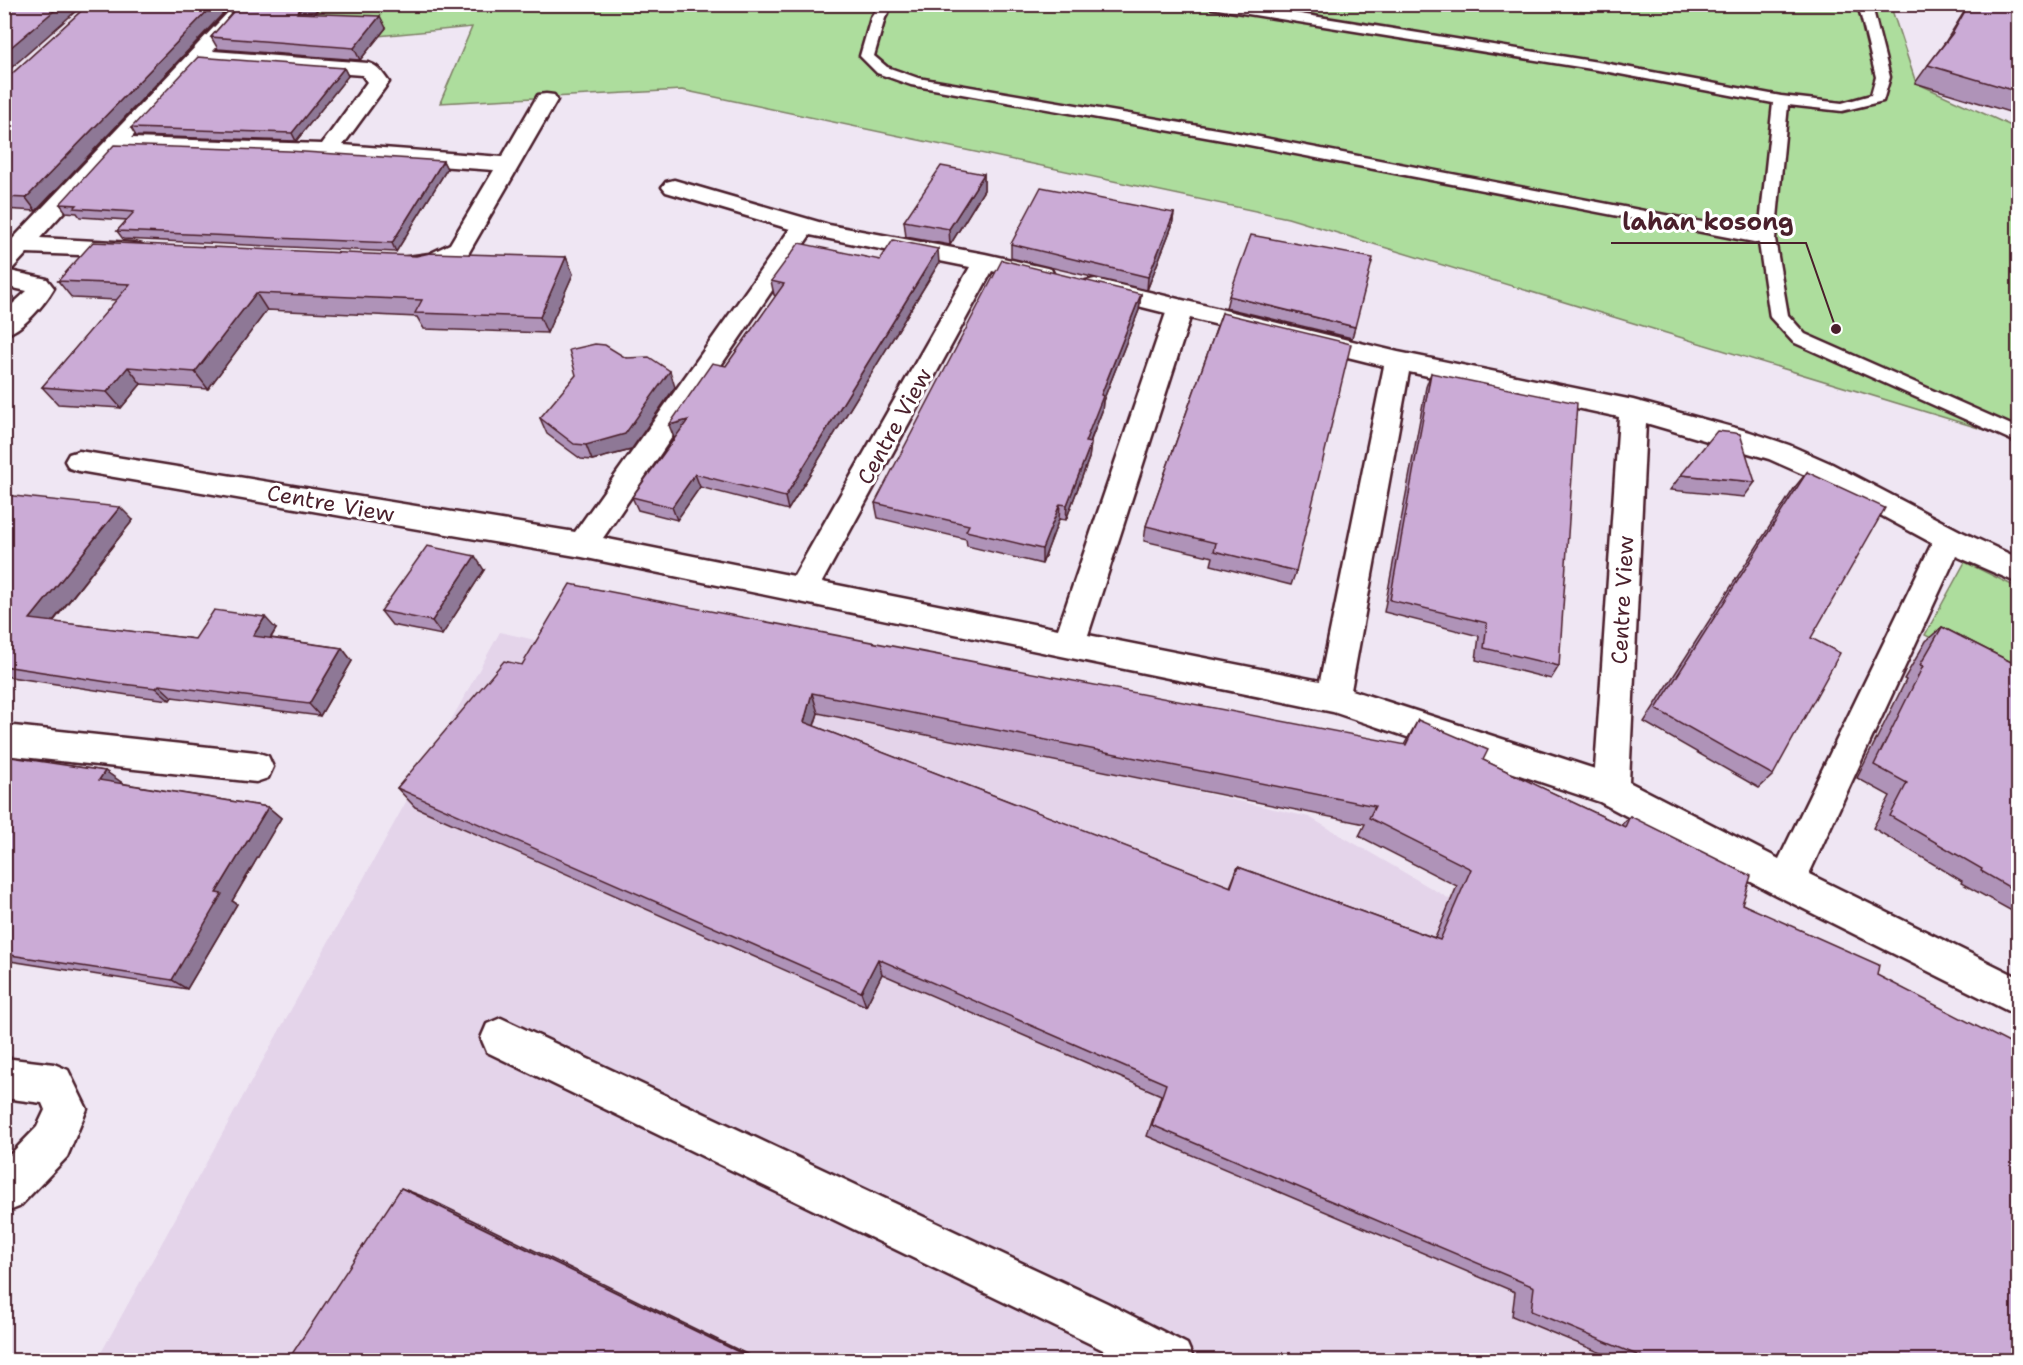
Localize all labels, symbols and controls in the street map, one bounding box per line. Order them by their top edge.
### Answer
callout: lahan kosong [1611,201,1806,243]
text: lahan kosong [1622,206,1794,238]
street label: Centre View [850,363,938,490]
street label: Centre View [265,478,397,529]
street label: Centre View [1605,535,1640,665]

